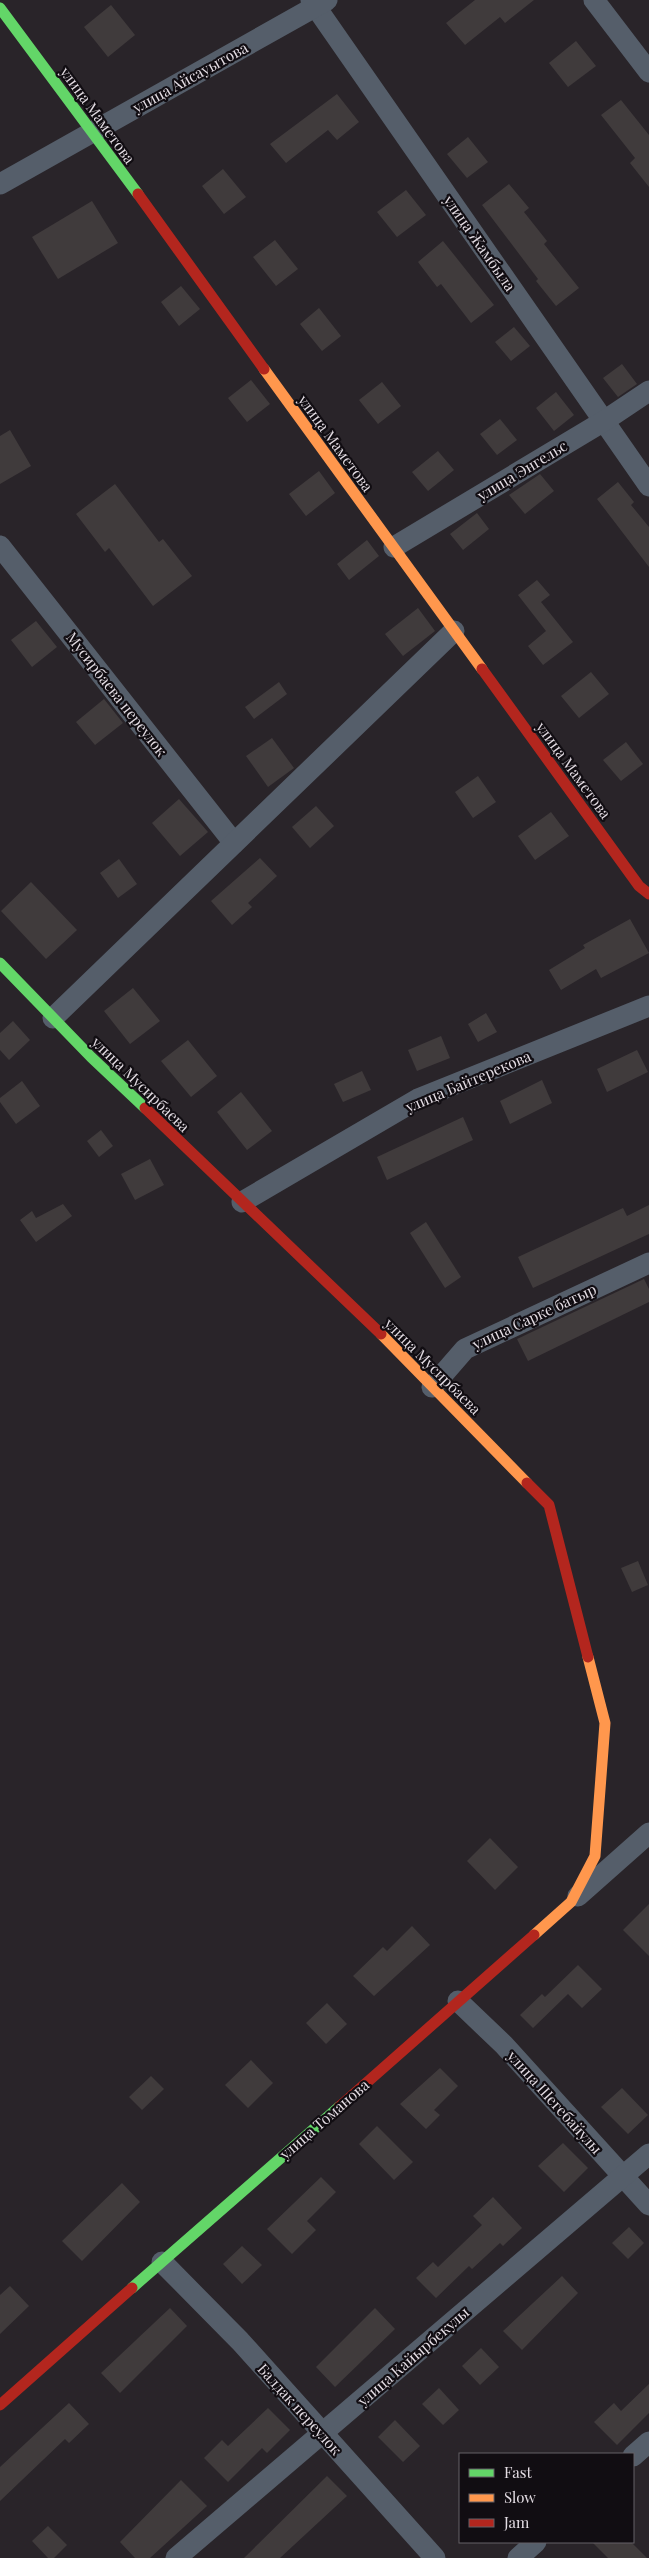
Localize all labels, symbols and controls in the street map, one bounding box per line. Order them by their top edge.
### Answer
street label: улица Айсауытова [128,37,252,117]
street label: улица Маметова [55,62,140,168]
street label: улица Жамбыла [439,190,521,295]
street label: улица Маметова [293,390,378,496]
street label: улица Энгельс [472,435,571,505]
street label: Мусирбаева переулок [62,628,172,761]
street label: улица Маметова [531,717,616,823]
street label: улица Мусирбаева [87,1031,195,1136]
street label: улица Байтерекова [401,1045,534,1117]
street label: улица Сарке батыр [468,1278,600,1354]
street label: улица Мусирбаева [380,1313,486,1419]
street label: улица Шегебайулы [503,2045,607,2158]
street label: улица Томанова [274,2074,373,2164]
street label: улица Кайырбекулы [352,2302,473,2411]
street label: Балдак переулок [254,2359,347,2459]
legend [459,2453,634,2543]
text: Fast [504,2462,533,2482]
text: Slow [504,2487,536,2507]
text: Jam [503,2512,530,2532]

